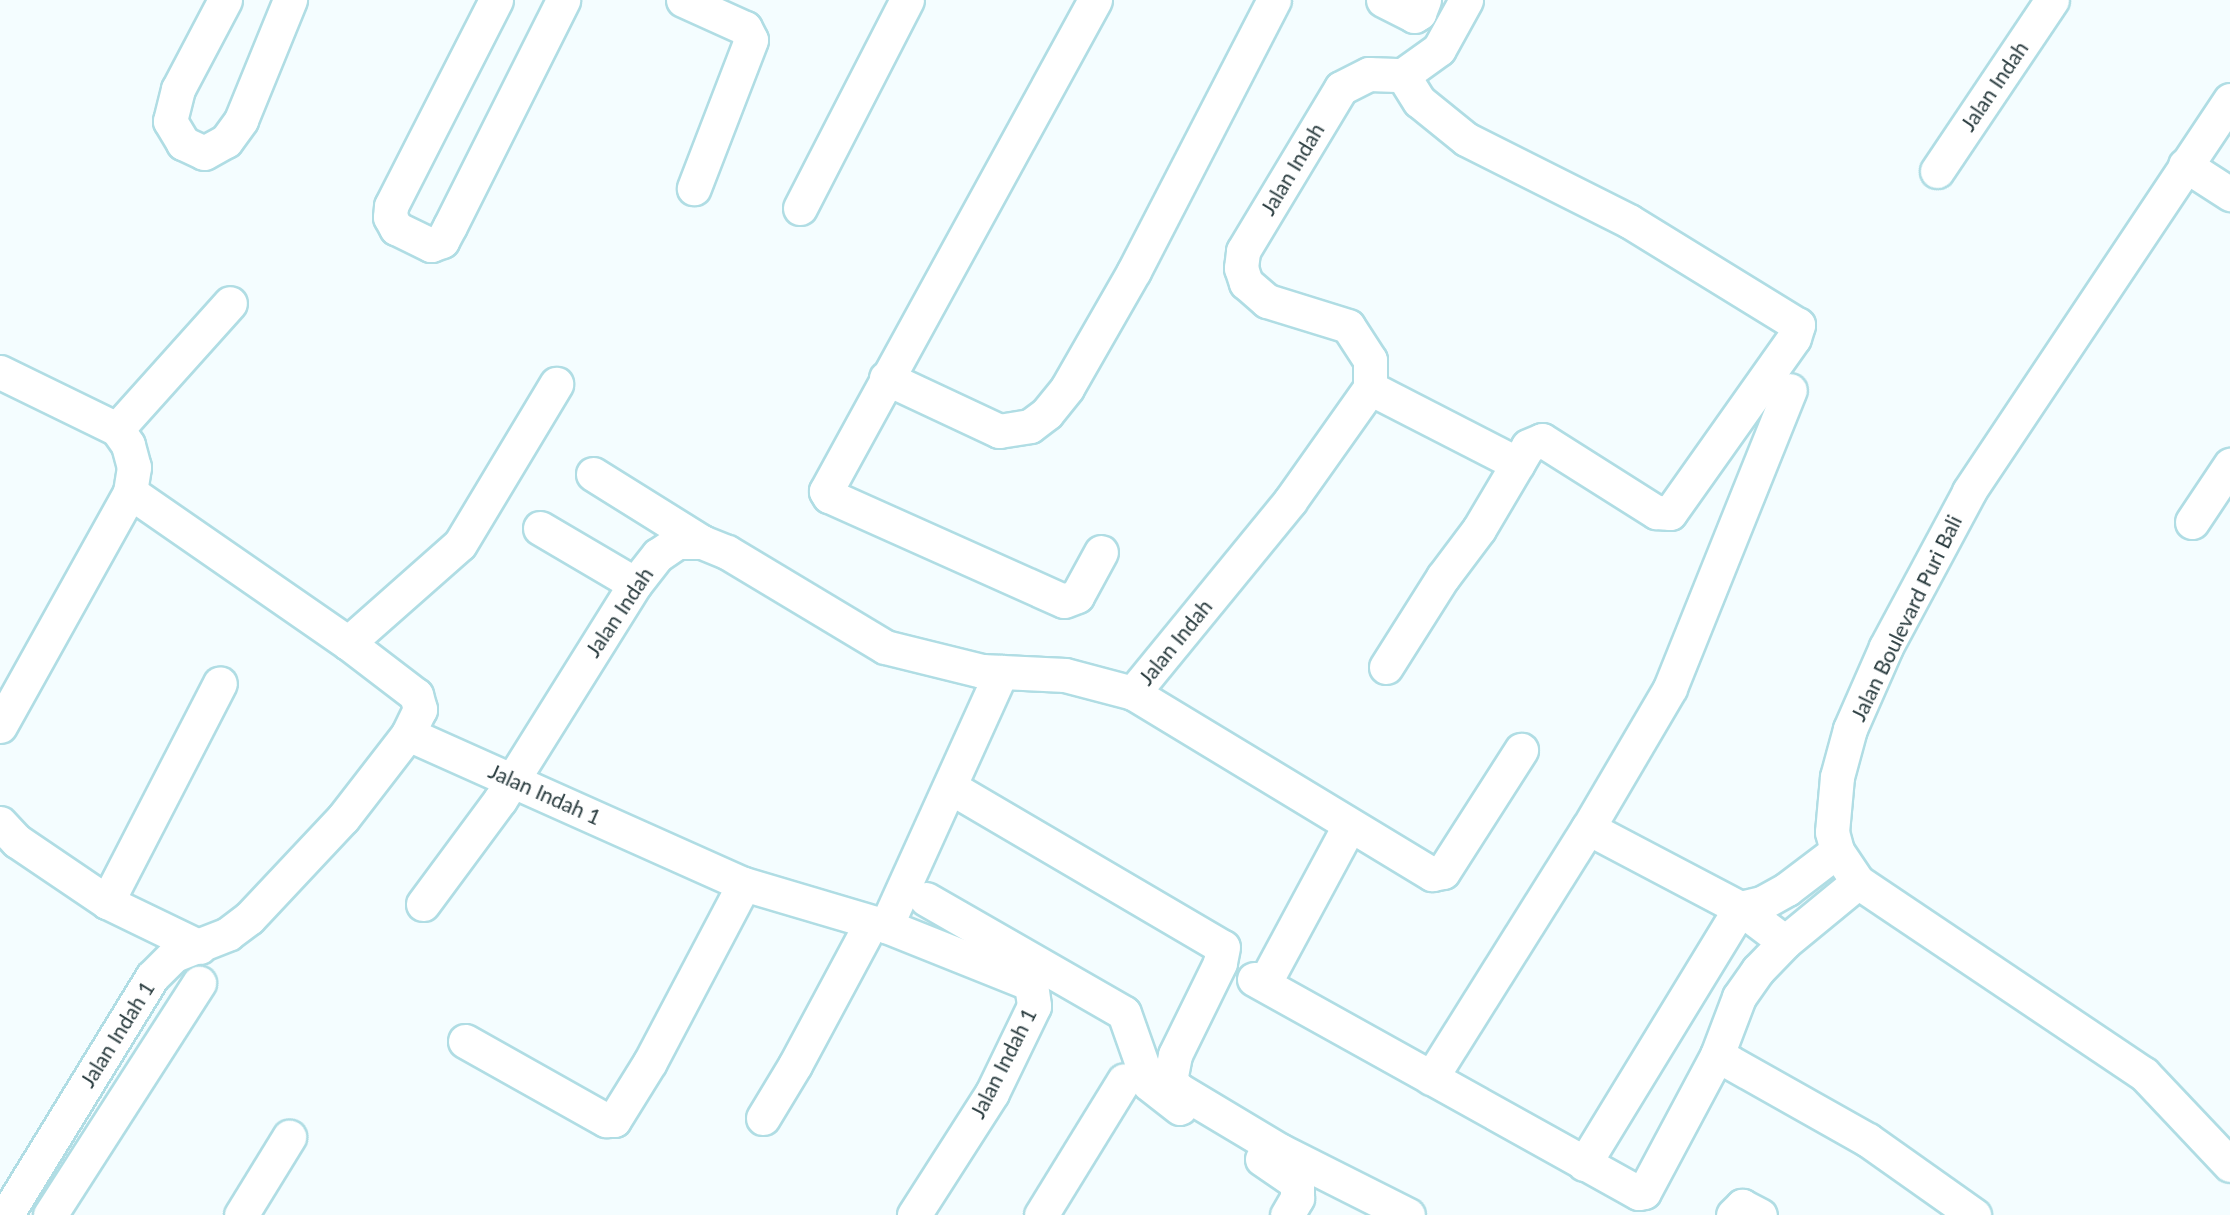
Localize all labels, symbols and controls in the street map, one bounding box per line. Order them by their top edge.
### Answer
street label: Jalan Indah [1955,36,2033,136]
street label: Jalan Indah [1255,118,1329,220]
street label: Jalan Boulevard Puri Bali [1845,511,1967,725]
street label: Jalan Indah [580,562,658,662]
street label: Jalan Indah [1133,594,1217,690]
street label: Jalan Indah 1 [485,758,605,830]
street label: Jalan Indah 1 [74,976,160,1092]
street label: Jalan Indah 1 [964,1004,1042,1122]

